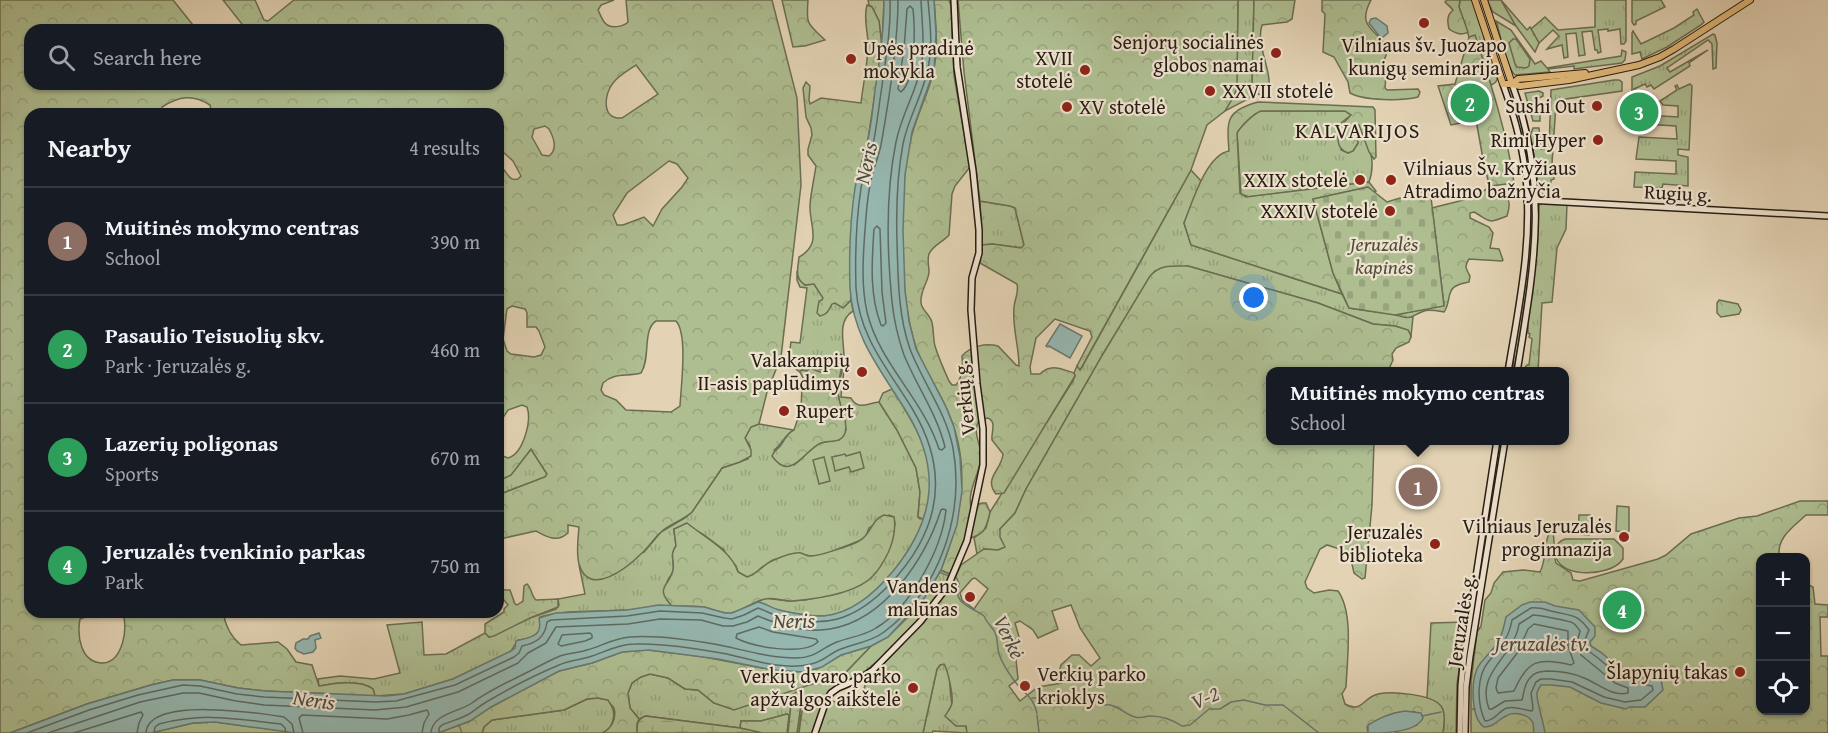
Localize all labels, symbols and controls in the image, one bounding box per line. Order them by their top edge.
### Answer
marker: Vilniaus šv. Juozapo kunigų seminarija [1417,16,1431,30]
search box [24,24,504,90]
place label: Senjorų socialinės globos namai [1113,27,1264,79]
place label: Vilniaus šv. Juozapo kunigų seminarija [1341,30,1507,82]
place label: Upės pradinė mokykla [863,33,974,85]
icon: search [45,41,78,74]
text: Search here [93,41,202,73]
place label: XVII stotelė [1016,43,1073,95]
marker: Senjorų socialinės globos namai [1269,46,1283,60]
marker: Upės pradinė mokykla [844,52,858,66]
marker: XVII stotelė [1078,63,1092,77]
place label: XXVII stotelė [1222,76,1333,105]
pin: 2 [1450,80,1490,126]
marker: XXVII stotelė [1203,84,1217,98]
pin: 3 [1620,90,1658,134]
place label: Sushi Out [1505,91,1585,120]
place label: XV stotelė [1079,92,1166,121]
marker: Sushi Out [1590,99,1604,113]
marker: XV stotelė [1060,100,1074,114]
district label: KALVARIJOS [1295,114,1421,146]
place label: Rimi Hyper [1491,125,1586,154]
text: Nearby [48,128,131,167]
text: 4 results [409,133,480,162]
marker: Rimi Hyper [1591,133,1605,147]
water label: Neris [846,139,885,188]
place label: Vilniaus Šv. Kryžiaus Atradimo bažnyčia [1403,153,1576,205]
place label: XXIX stotelė [1244,165,1348,194]
marker: XXIX stotelė [1353,173,1367,187]
marker: Vilniaus Šv. Kryžiaus Atradimo bažnyčia [1384,173,1398,187]
street label: Rugių g. [1643,176,1713,209]
place label: XXXIV stotelė [1260,196,1378,225]
marker: XXXIV stotelė [1383,204,1397,218]
text: Muitinės mokymo centras [105,211,359,243]
text: 1 [62,227,73,256]
text: 390 m [430,227,480,256]
park label: Jeruzalės kapinės [1347,229,1419,281]
text: School [105,243,161,272]
your location [1239,283,1268,312]
text: Pasaulio Teisuolių skv. [105,319,325,351]
text: 2 [62,335,73,364]
text: 460 m [430,335,480,364]
place label: Valakampių II-asis paplūdimys [697,345,850,397]
text: Park · Jeruzalės g. [105,351,251,380]
street label: Verkių g. [945,359,982,437]
marker: Valakampių II-asis paplūdimys [855,365,869,379]
popup [1266,367,1569,445]
text: Muitinės mokymo centras [1290,376,1545,408]
place label: Rupert [796,396,854,425]
marker: Rupert [777,404,791,418]
text: School [1290,408,1346,437]
text: Lazerių poligonas [105,427,278,459]
text: 3 [62,443,73,472]
text: 670 m [430,443,480,472]
text: Sports [105,459,159,488]
pin: 1 [1398,464,1438,510]
place label: Vilniaus Jeruzalės progimnazija [1462,511,1613,563]
place label: Jeruzalės biblioteka [1339,517,1424,569]
marker: Vilniaus Jeruzalės progimnazija [1617,530,1631,544]
text: Jeruzalės tvenkinio parkas [105,535,366,567]
marker: Jeruzalės biblioteka [1428,537,1442,551]
text: 4 [62,551,73,580]
text: 750 m [430,551,480,580]
map controls [1756,553,1810,715]
button: + [1756,553,1810,607]
text: Park [105,567,144,596]
place label: Vandens malūnas [886,571,958,623]
street label: Jeruzalės g. [1438,571,1482,672]
pin: 4 [1602,588,1642,632]
marker: Vandens malūnas [963,590,977,604]
water label: Neris [772,605,815,636]
button: − [1756,607,1810,661]
water label: Verkė [985,609,1033,664]
water label: Jeruzalės tv. [1491,628,1590,659]
place label: Šlapynių takas [1606,657,1728,686]
place label: Verkių parko krioklys [1037,659,1146,711]
place label: Verkių dvaro parko apžvalgos aikštelė [740,661,901,713]
button: locate [1756,661,1810,715]
marker: Šlapynių takas [1733,665,1747,679]
water label: V-2 [1186,678,1224,717]
marker: Verkių parko krioklys [1018,679,1032,693]
water label: Neris [290,681,337,718]
marker: Verkių dvaro parko apžvalgos aikštelė [906,681,920,695]

